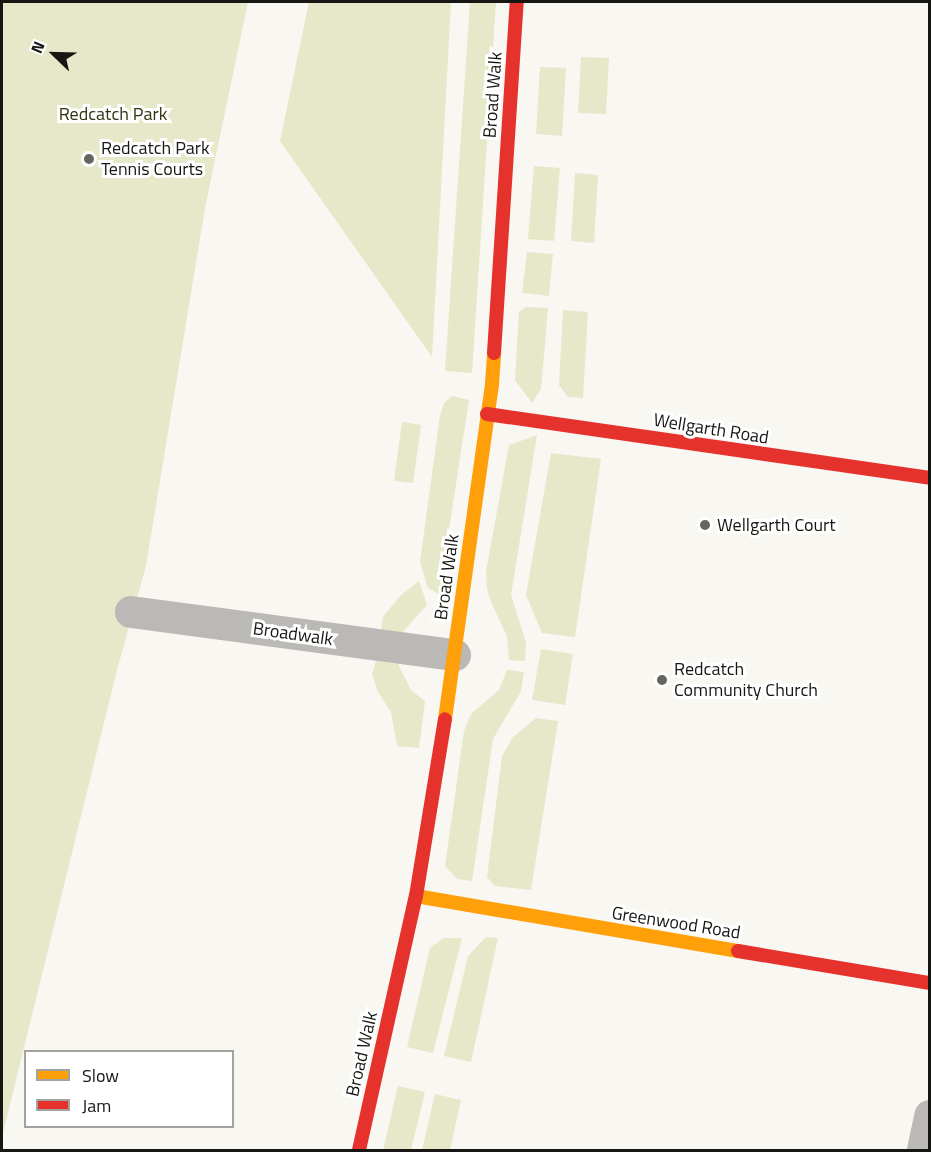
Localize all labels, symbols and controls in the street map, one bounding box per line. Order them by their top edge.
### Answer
north arrow [24,24,84,84]
text: N [24,37,51,57]
street label: Broad Walk [479,51,507,139]
park label: Redcatch Park [59,103,167,125]
place label: Redcatch Park Tennis Courts [101,138,210,180]
marker: Redcatch Park Tennis Courts [82,152,96,166]
street label: Wellgarth Road [652,409,770,449]
place label: Wellgarth Court [717,514,836,536]
marker: Wellgarth Court [698,518,712,532]
street label: Broad Walk [430,533,464,621]
street label: Broadwalk [252,618,334,650]
place label: Redcatch Community Church [674,659,818,702]
marker: Redcatch Community Church [655,673,669,687]
street label: Greenwood Road [610,902,742,944]
street label: Broad Walk [342,1009,382,1099]
legend [24,1050,234,1128]
text: Slow [82,1062,119,1089]
text: Jam [82,1092,111,1119]

